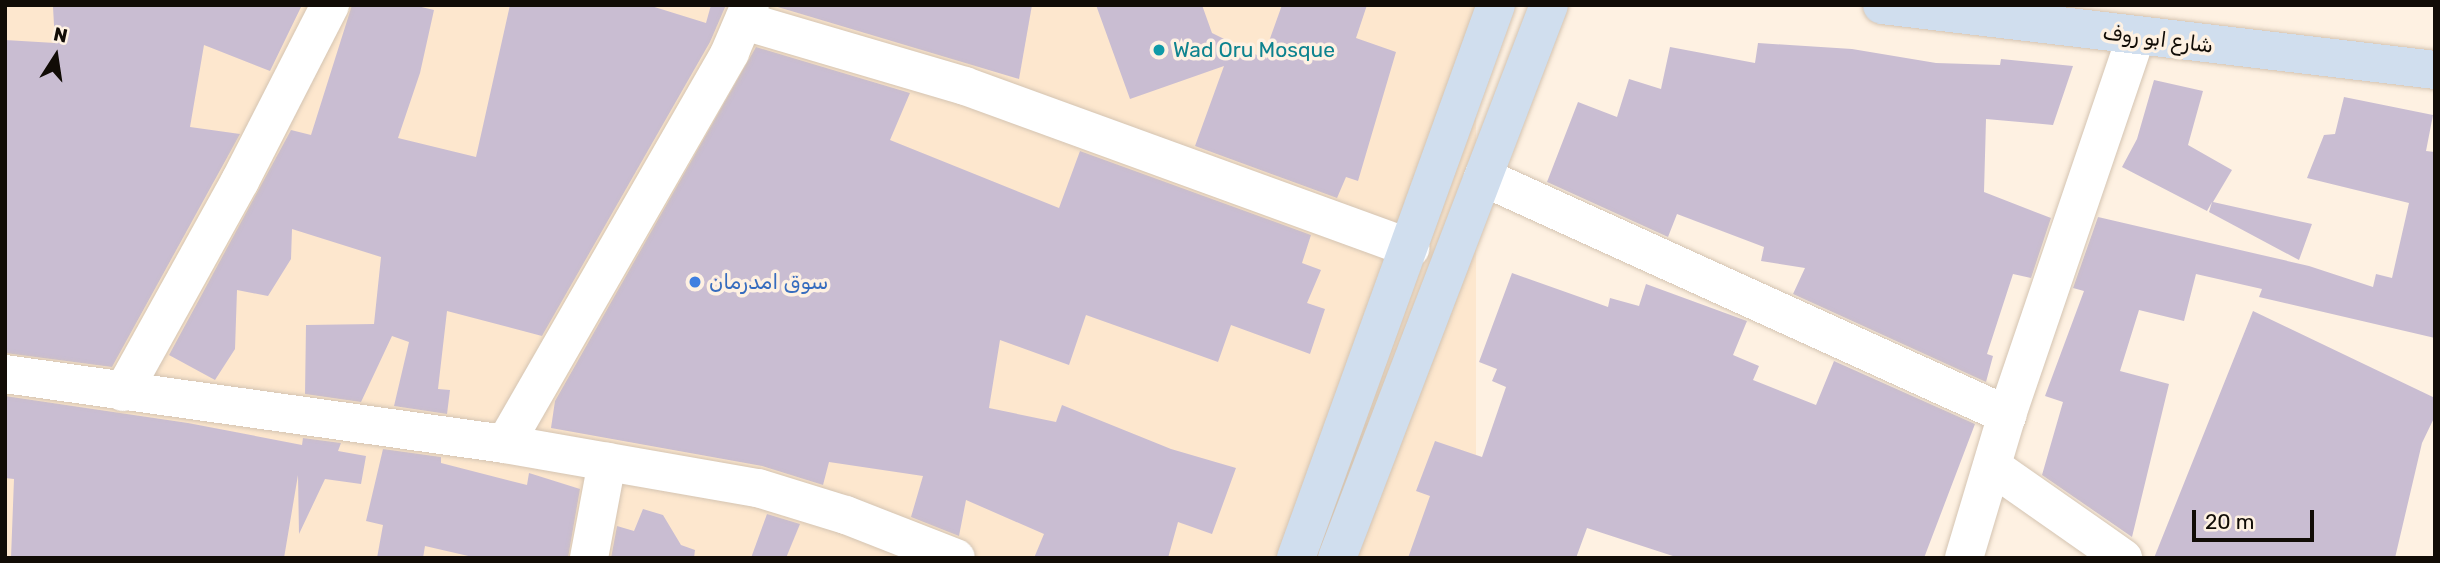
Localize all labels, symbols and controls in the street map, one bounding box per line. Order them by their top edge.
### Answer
street label: شارع ابو روف [2101,20,2215,58]
north arrow [21,21,91,91]
text: N [51,22,70,48]
place label: Wad Oru Mosque [1173,37,1335,63]
marker: Wad Oru Mosque [1151,42,1167,58]
place label: سوق امدرمان [709,269,828,295]
marker: سوق امدرمان [687,274,703,290]
scale bar [2195,496,2318,540]
text: 20 m [2205,509,2254,534]

